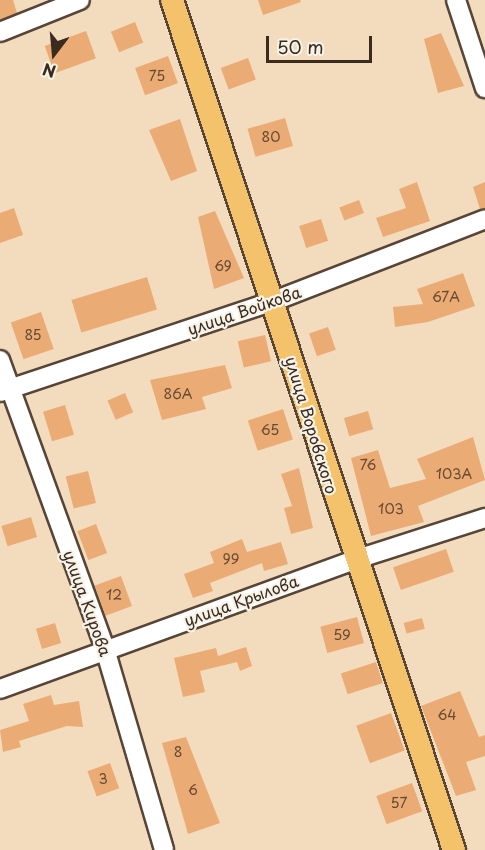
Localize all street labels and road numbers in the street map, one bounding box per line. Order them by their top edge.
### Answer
street label: улица Войкова [184,281,304,339]
street label: улица Воровского [282,354,342,496]
street label: улица Кирова [60,547,116,659]
street label: улица Крылова [181,570,301,630]

